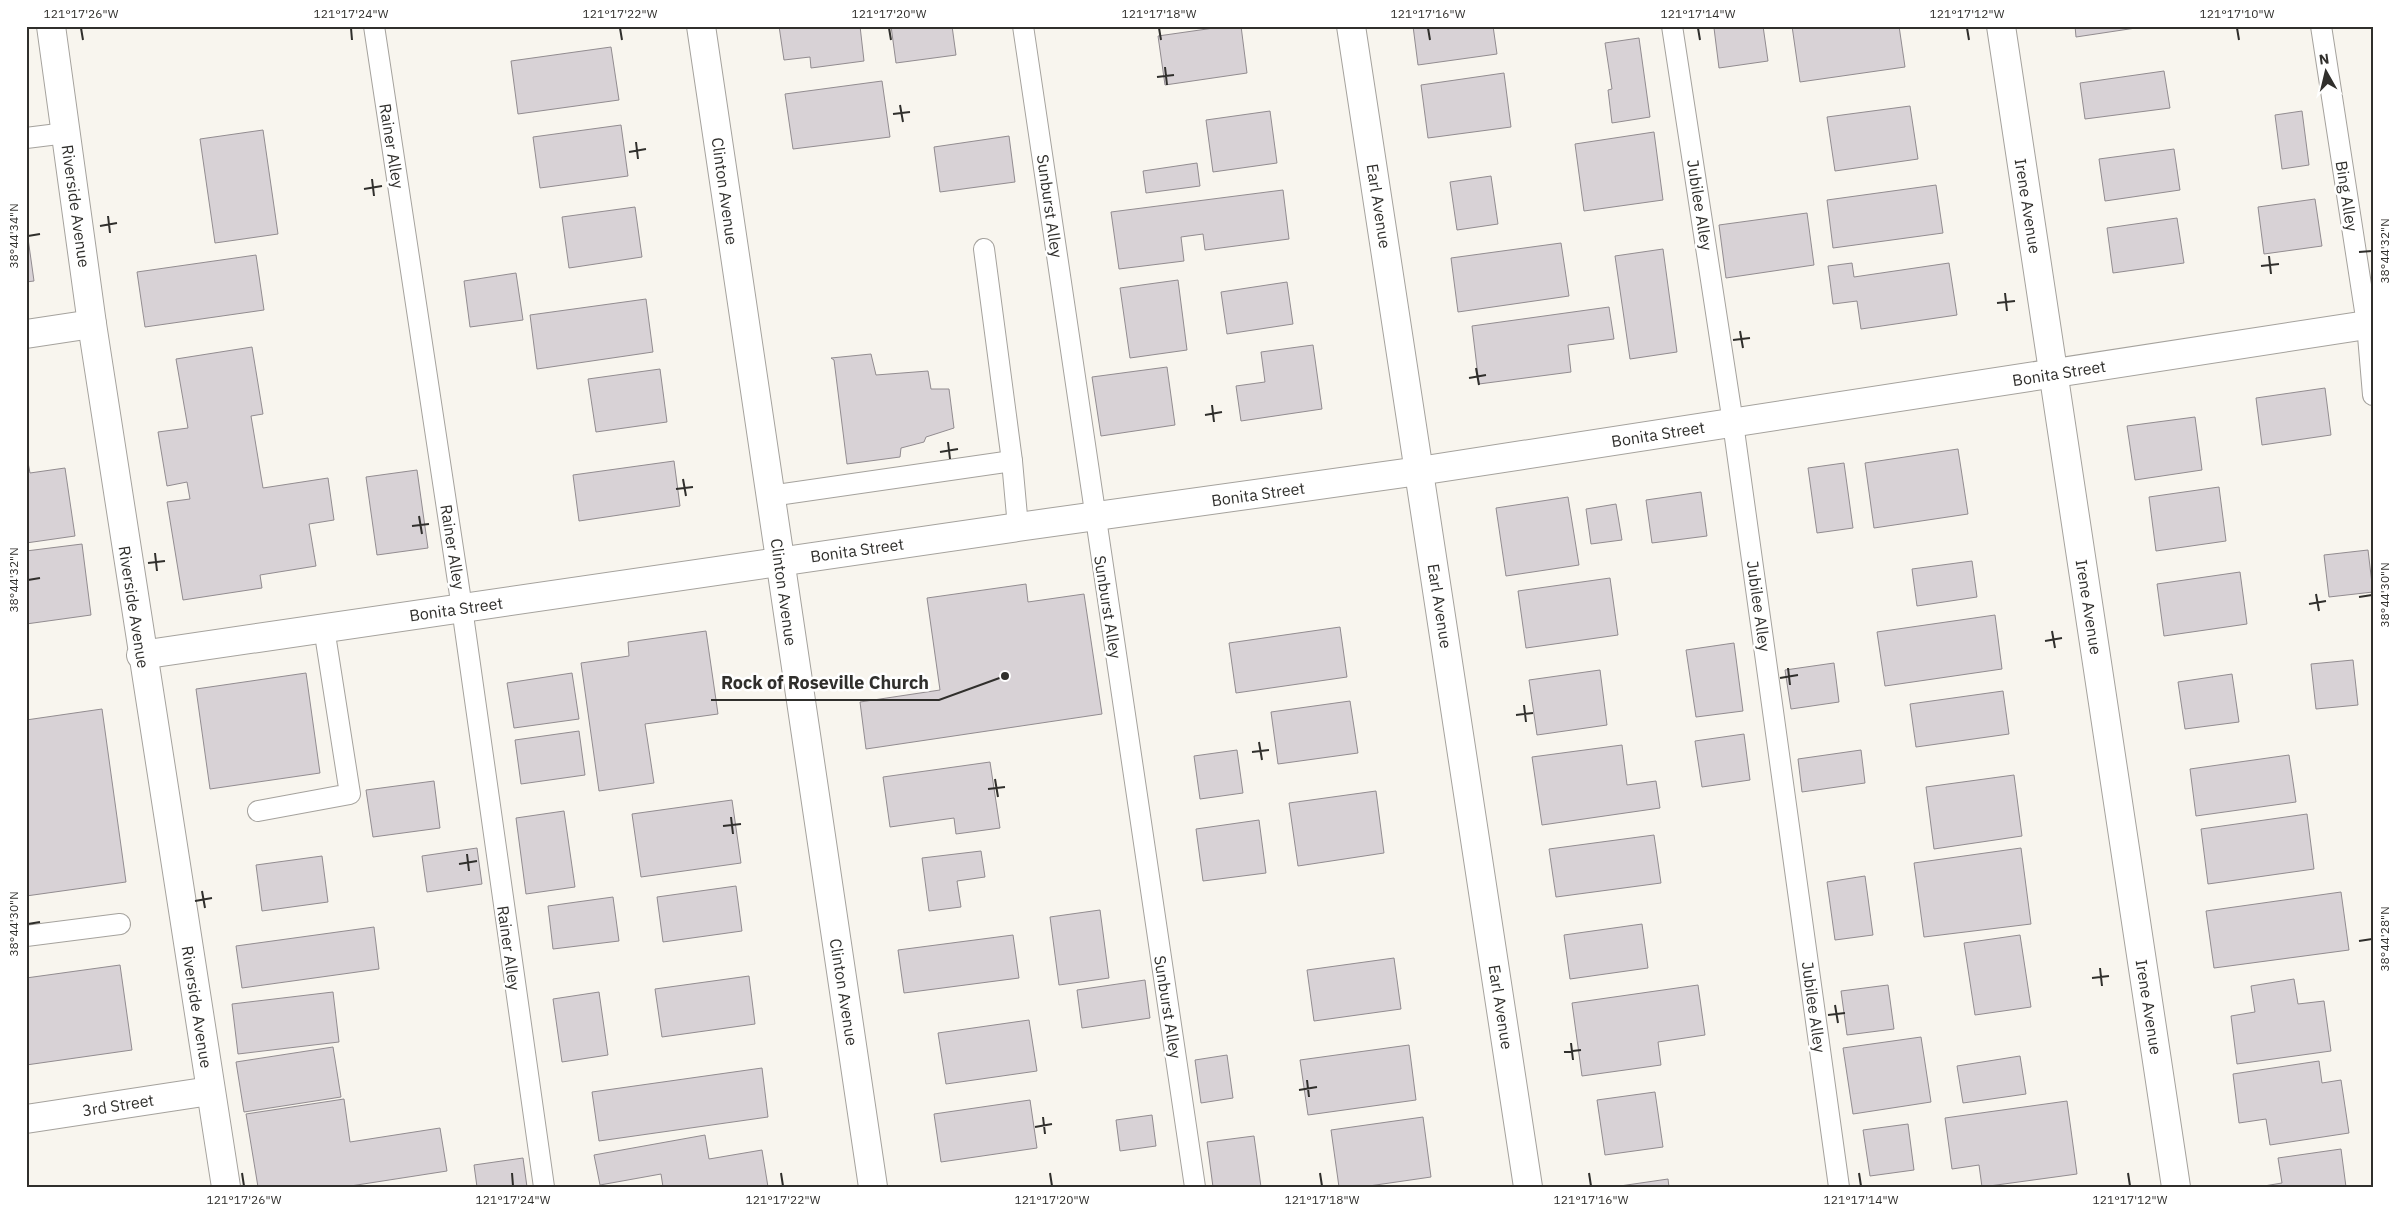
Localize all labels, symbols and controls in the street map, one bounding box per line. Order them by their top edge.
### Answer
text: 121°17'26"W [44,6,119,21]
text: 121°17'24"W [314,6,389,21]
text: 121°17'22"W [583,6,658,21]
text: 121°17'20"W [852,6,927,21]
text: 121°17'18"W [1122,6,1197,21]
text: 121°17'16"W [1391,6,1466,21]
text: 121°17'14"W [1661,6,1736,21]
text: 121°17'12"W [1930,6,2005,21]
text: 121°17'10"W [2200,6,2275,21]
north arrow [2302,48,2352,98]
text: N [2318,50,2330,69]
street label: Rainer Alley [375,102,409,190]
street label: Clinton Avenue [708,136,742,246]
street label: Riverside Avenue [57,143,95,269]
street label: Sunburst Alley [1033,153,1067,259]
street label: Irene Avenue [2011,157,2045,255]
street label: Jubilee Alley [1683,158,1717,252]
street label: Bing Alley [2332,159,2362,233]
street label: Earl Avenue [1362,162,1396,250]
text: 38°44'34"N [6,203,21,269]
text: 38°44'32"N [2377,218,2392,284]
street label: Bonita Street [2011,356,2107,390]
street label: Bonita Street [1610,417,1706,451]
street label: Bonita Street [1210,478,1306,510]
street label: Rainer Alley [436,503,470,591]
street label: Bonita Street [809,534,905,566]
street label: Clinton Avenue [767,537,801,647]
street label: Riverside Avenue [114,544,154,670]
text: 38°44'32"N [6,547,21,613]
street label: Sunburst Alley [1090,554,1126,660]
street label: Irene Avenue [2072,558,2106,656]
street label: Jubilee Alley [1743,559,1775,653]
street label: Earl Avenue [1423,562,1457,650]
text: 38°44'30"N [2377,562,2392,628]
street label: Bonita Street [408,593,504,625]
callout: Rock of Roseville Church [711,667,939,700]
text: Rock of Roseville Church [721,671,929,694]
text: 38°44'30"N [6,891,21,957]
street label: Rainer Alley [493,904,525,992]
text: 38°44'28"N [2377,906,2392,972]
street label: Clinton Avenue [826,937,862,1047]
street label: Riverside Avenue [177,944,217,1070]
street label: Sunburst Alley [1150,954,1186,1060]
street label: Irene Avenue [2132,958,2166,1056]
street label: Jubilee Alley [1798,960,1830,1054]
street label: Earl Avenue [1484,963,1518,1051]
street label: 3rd Street [81,1089,155,1121]
text: 121°17'26"W [207,1192,282,1207]
text: 121°17'24"W [476,1192,551,1207]
text: 121°17'22"W [746,1192,821,1207]
text: 121°17'20"W [1015,1192,1090,1207]
text: 121°17'18"W [1285,1192,1360,1207]
text: 121°17'16"W [1554,1192,1629,1207]
text: 121°17'14"W [1824,1192,1899,1207]
text: 121°17'12"W [2093,1192,2168,1207]

